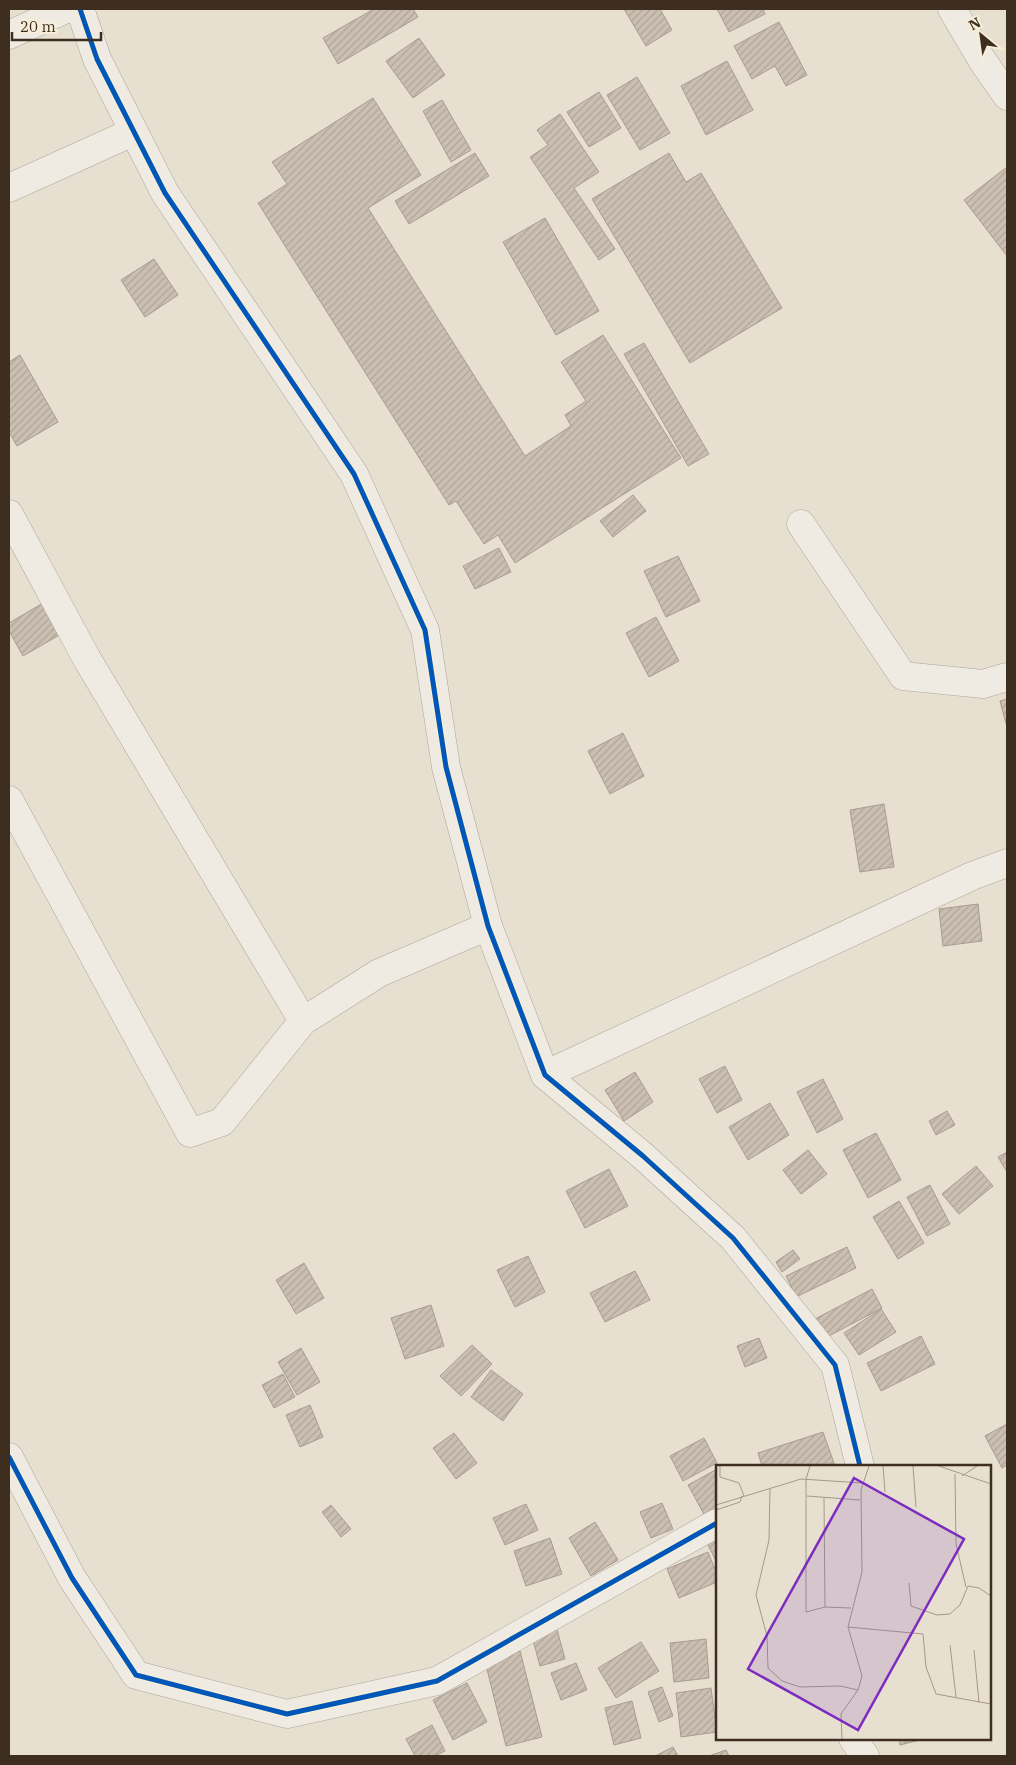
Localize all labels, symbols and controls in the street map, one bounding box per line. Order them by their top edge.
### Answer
scale bar [12,10,101,42]
north arrow [956,10,1006,60]
text: N [965,13,984,34]
text: 20 m [20,17,56,36]
inset map [716,1465,991,1740]

